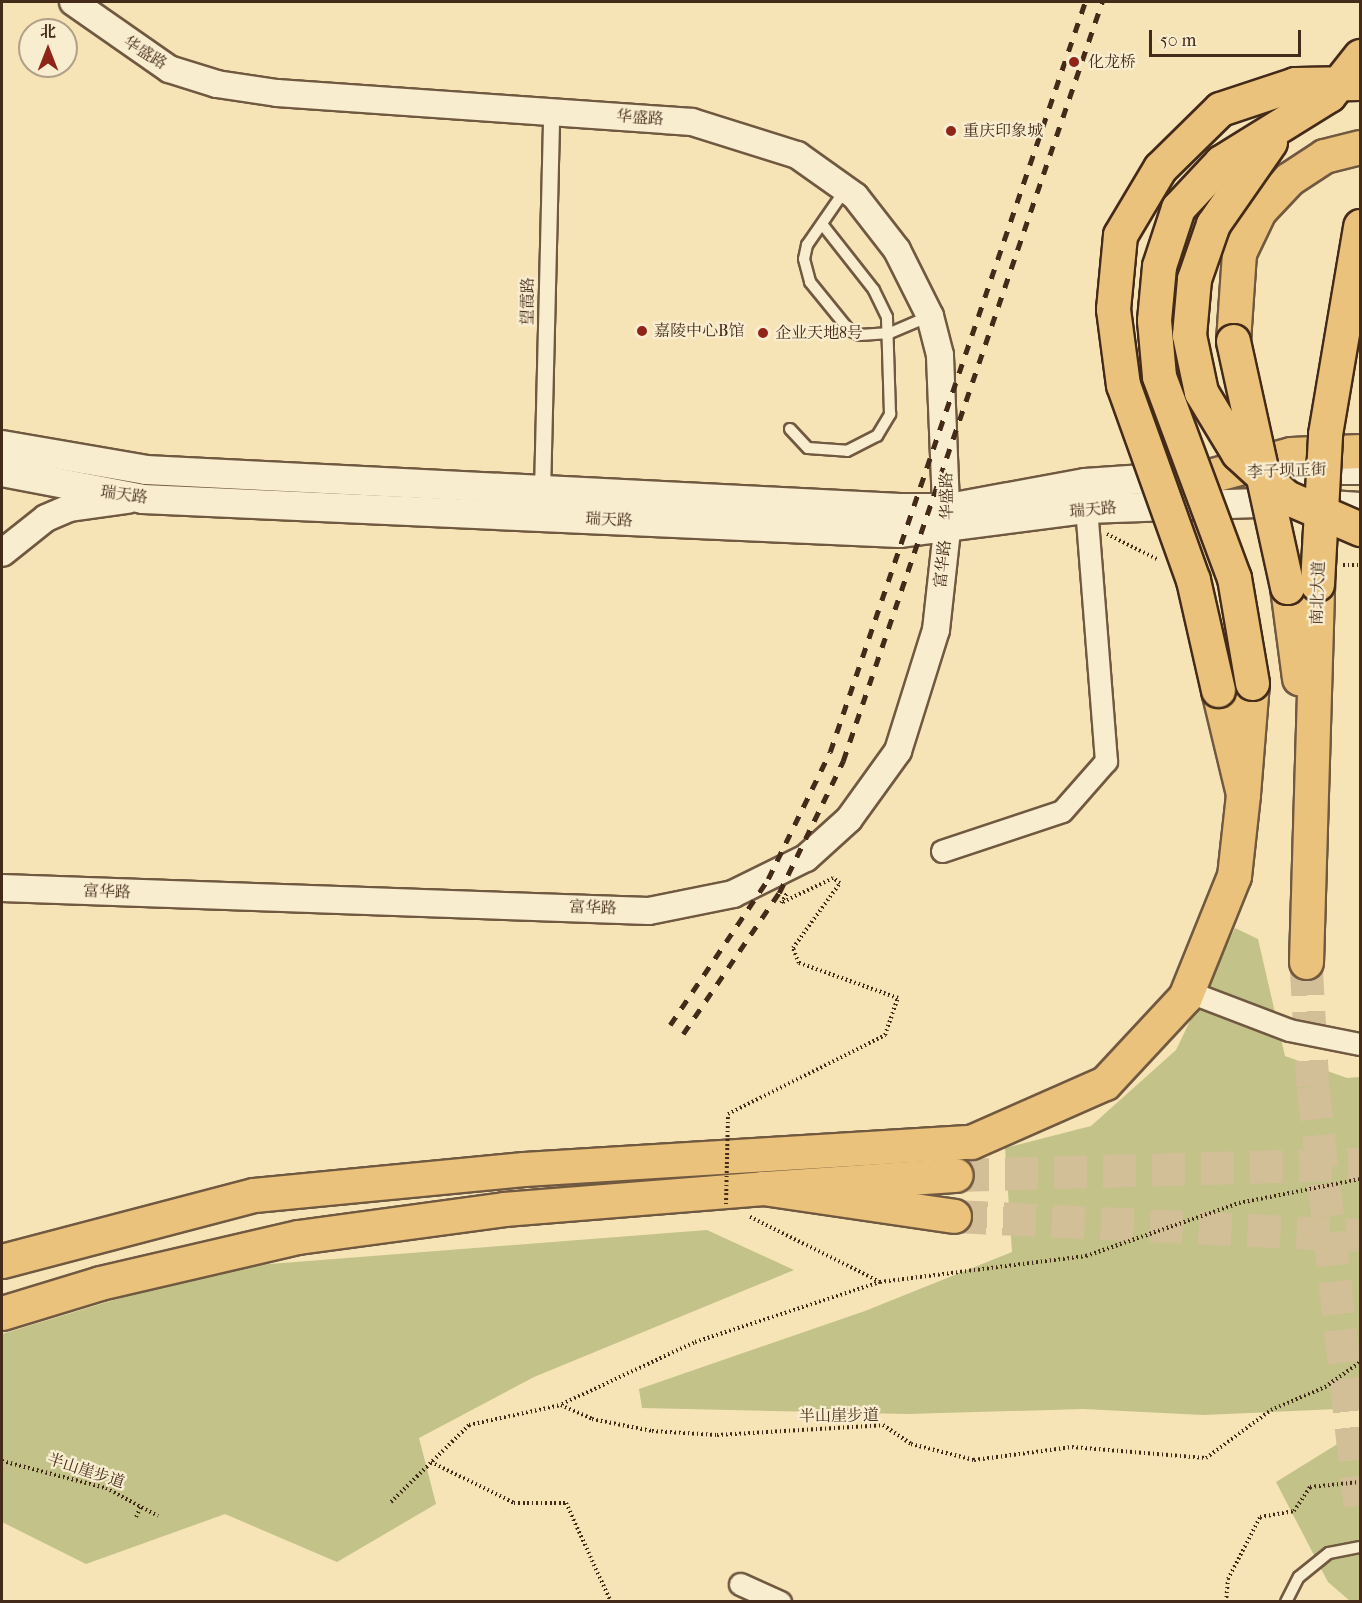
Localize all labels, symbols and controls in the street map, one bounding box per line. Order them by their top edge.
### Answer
north arrow [18,18,78,78]
scale bar [1152,18,1304,56]
text: 北 [40,22,56,41]
text: 50 m [1160,30,1196,51]
street label: 华盛路 [120,32,170,74]
place label: 化龙桥 [1088,52,1136,72]
marker: 化龙桥 [1065,53,1083,71]
street label: 华盛路 [615,107,665,129]
place label: 重庆印象城 [963,121,1043,141]
marker: 重庆印象城 [944,124,958,138]
street label: 望霞路 [518,277,538,325]
place label: 嘉陵中心B馆 [654,321,744,341]
place label: 企业天地8号 [775,323,863,343]
marker: 嘉陵中心B馆 [635,324,649,338]
marker: 企业天地8号 [756,326,770,340]
street label: 李子坝正街 [1247,460,1327,482]
street label: 华盛路 [937,472,957,520]
street label: 瑞天路 [99,482,149,508]
street label: 瑞天路 [1068,498,1118,522]
street label: 瑞天路 [585,509,633,531]
street label: 富华路 [931,539,955,589]
street label: 南北大道 [1307,561,1329,625]
street label: 富华路 [83,882,131,902]
street label: 富华路 [569,898,617,918]
street label: 半山崖步道 [799,1406,879,1426]
street label: 半山崖步道 [45,1450,127,1492]

